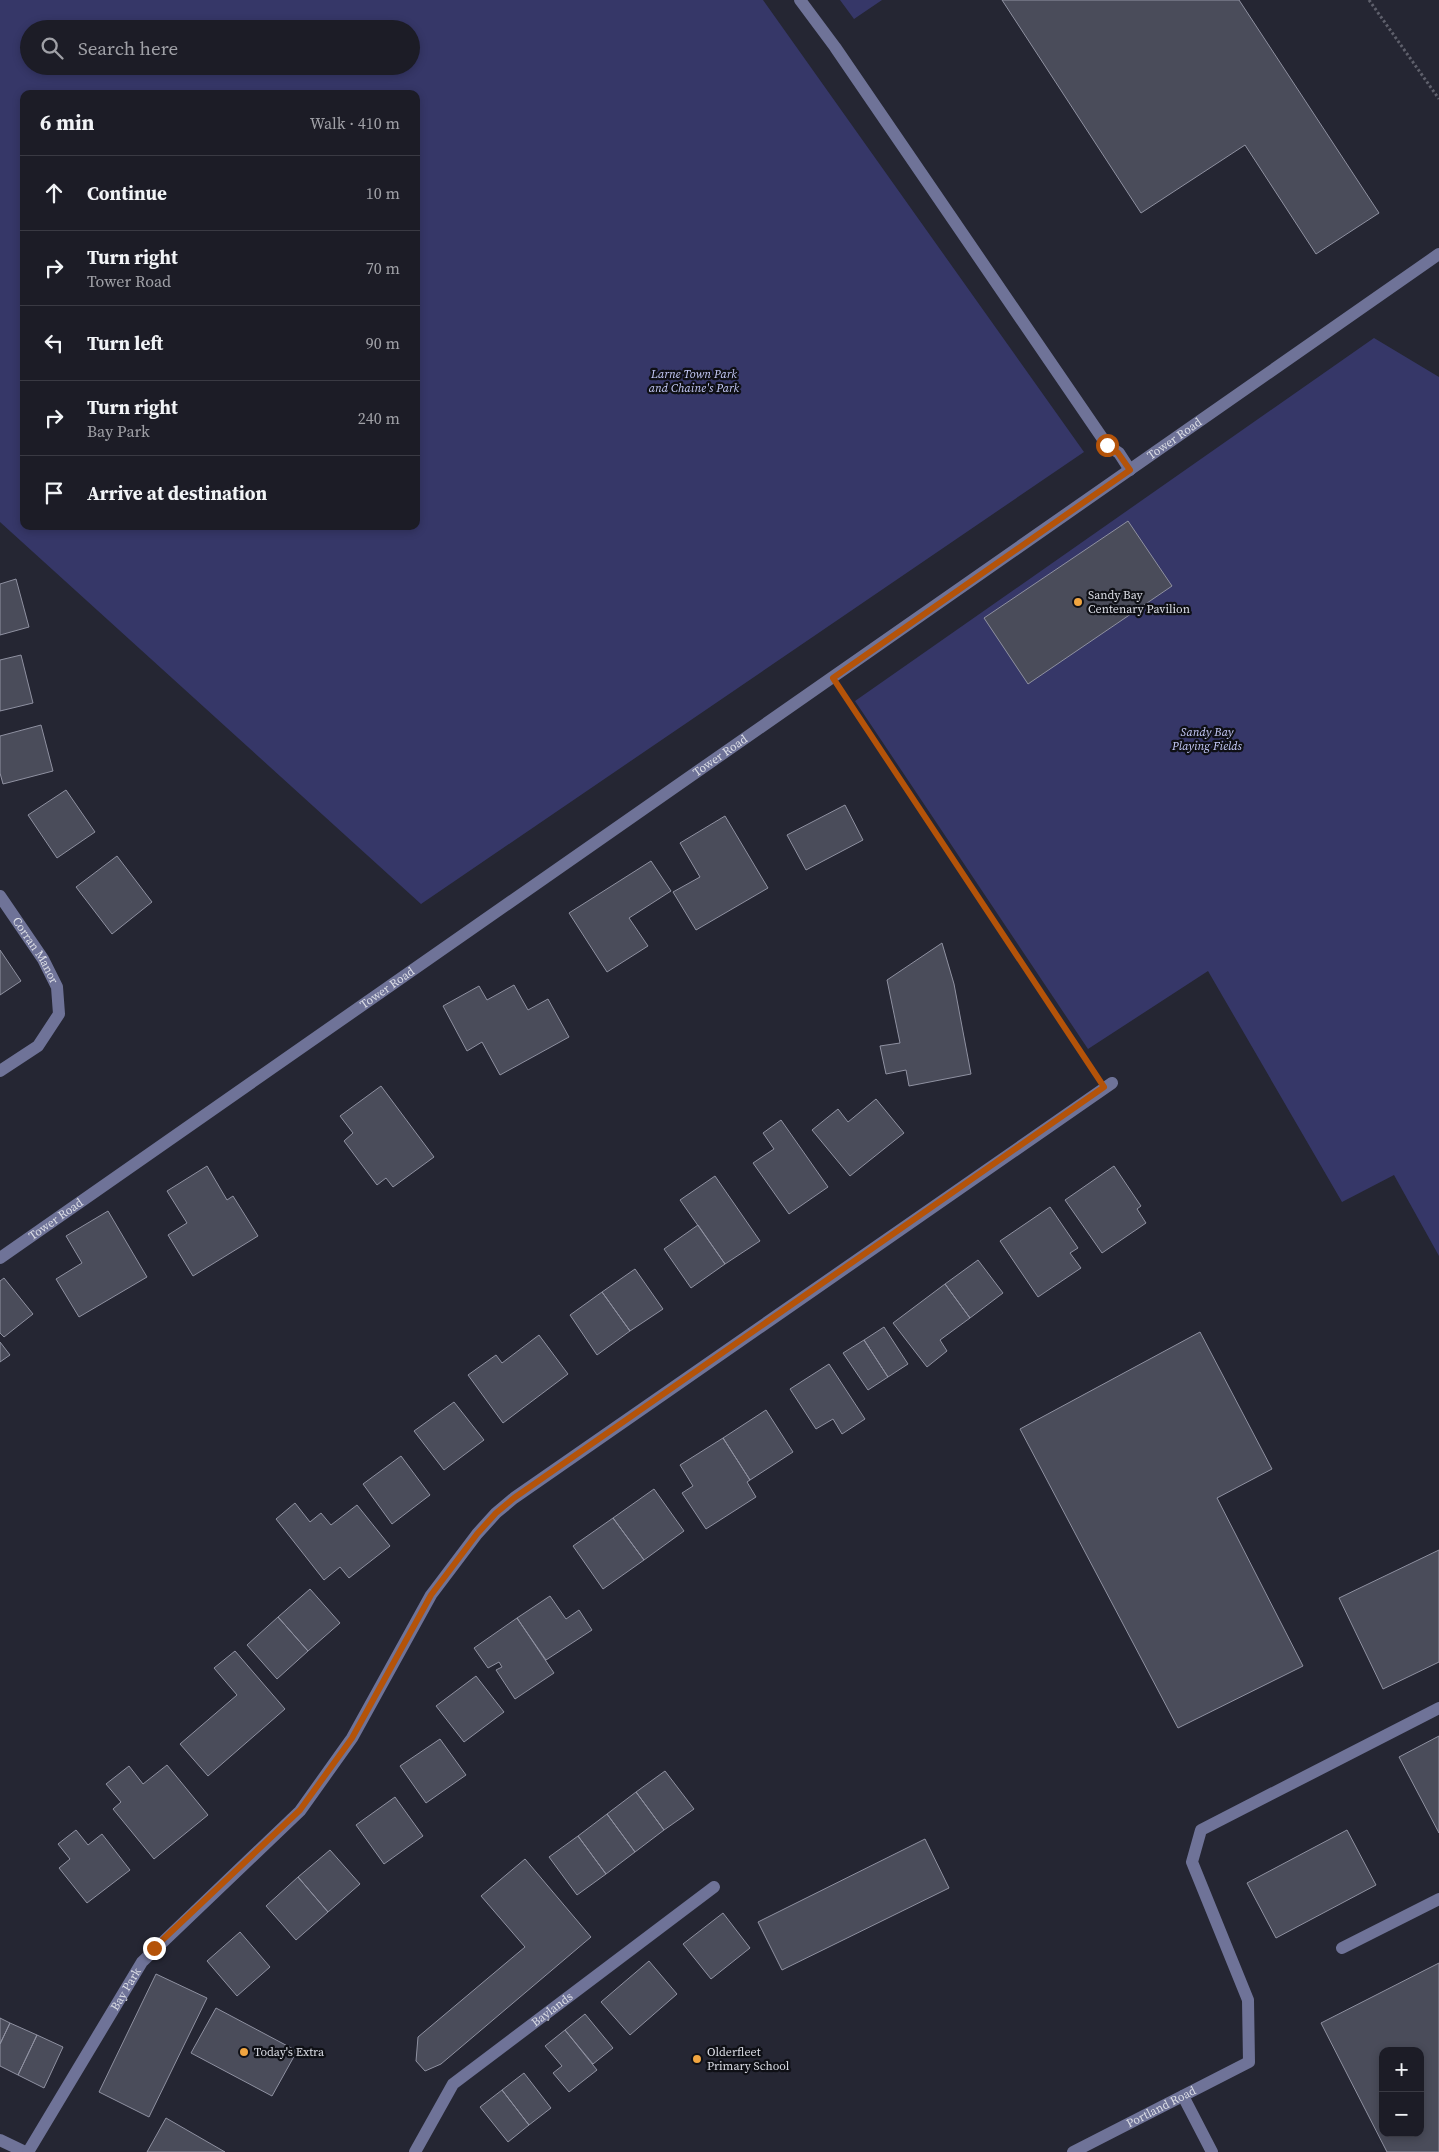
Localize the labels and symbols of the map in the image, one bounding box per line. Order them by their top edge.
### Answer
park label: Larne Town Park and Chaine's Park [649,366,739,396]
street label: Tower Road [1144,414,1205,463]
route start [1096,434,1119,457]
place label: Sandy Bay Centenary Pavilion [1088,587,1190,617]
marker: Sandy Bay Centenary Pavilion [1072,596,1084,608]
park label: Sandy Bay Playing Fields [1171,724,1243,754]
street label: Tower Road [690,731,751,780]
street label: Corran Manor [9,914,62,986]
street label: Tower Road [357,963,418,1013]
street label: Tower Road [25,1194,86,1244]
route end [143,1937,166,1960]
street label: Bay Park [107,1964,145,2013]
street label: Baylands [528,1988,576,2030]
place label: Today's Extra [254,2044,325,2060]
place label: Olderfleet Primary School [707,2044,790,2074]
marker: Today's Extra [238,2046,250,2058]
marker: Olderfleet Primary School [691,2053,703,2065]
street label: Portland Road [1124,2082,1199,2131]

